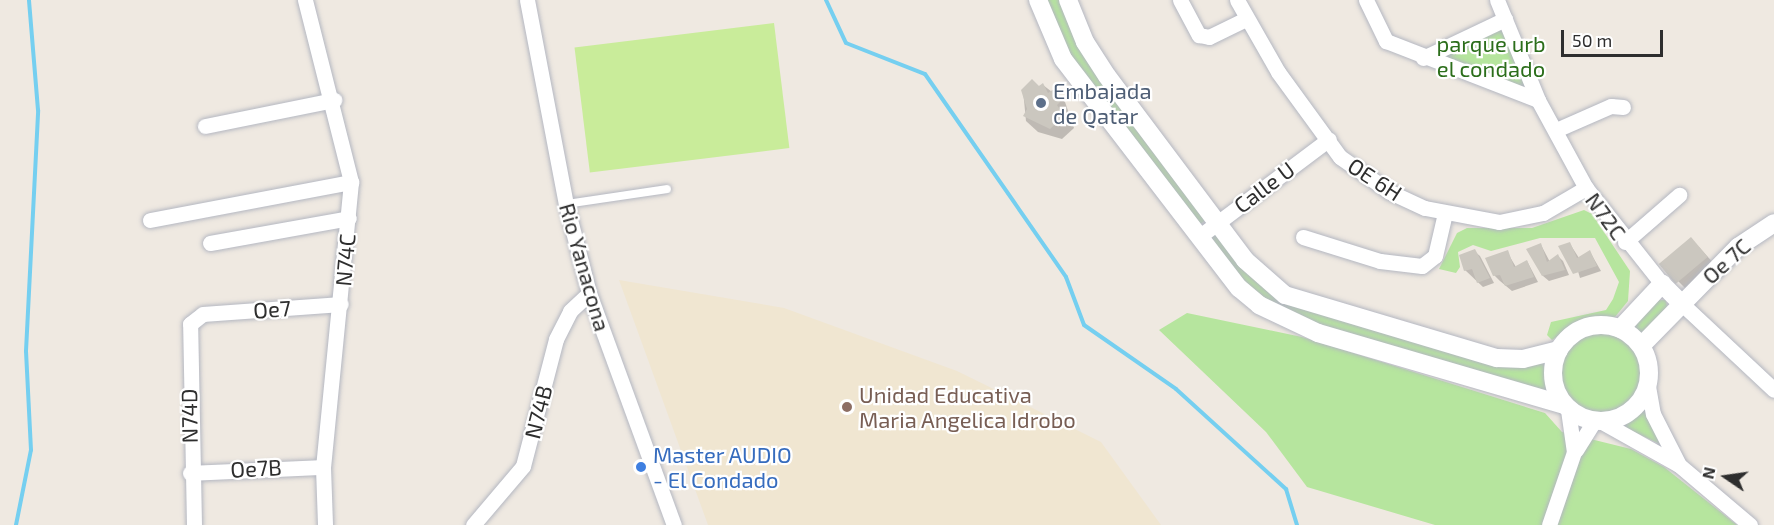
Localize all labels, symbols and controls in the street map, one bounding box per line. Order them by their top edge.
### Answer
scale bar [1564,18,1666,56]
text: 50 m [1572,29,1612,51]
park label: parque urb el condado [1436,30,1546,82]
place label: Embajada de Qatar [1053,77,1151,128]
marker: Embajada de Qatar [1034,96,1048,110]
street label: OE 6H [1343,152,1407,206]
street label: Calle U [1228,156,1300,218]
street label: N72C [1580,187,1632,245]
street label: Rio Yanacona [554,200,616,334]
street label: N74C [330,233,360,287]
street label: Oe 7C [1697,233,1755,289]
street label: Oe7 [252,295,292,323]
place label: Unidad Educativa Maria Angelica Idrobo [859,381,1076,433]
street label: N74B [519,383,557,441]
street label: N74D [175,388,203,444]
marker: Unidad Educativa Maria Angelica Idrobo [840,400,854,414]
place label: Master AUDIO - El Condado [653,441,793,493]
north arrow [1696,447,1756,507]
street label: Oe7B [230,453,282,483]
marker: Master AUDIO - El Condado [634,460,648,474]
text: N [1697,465,1719,481]

